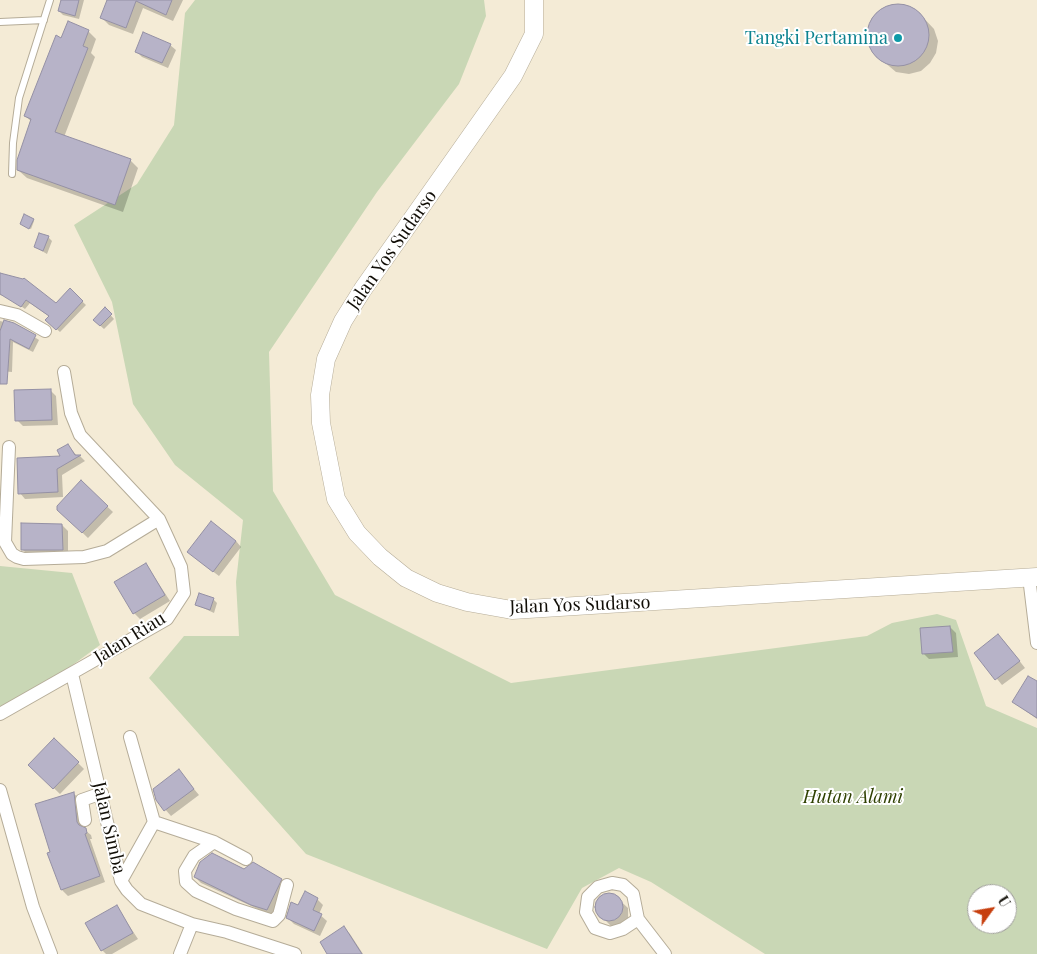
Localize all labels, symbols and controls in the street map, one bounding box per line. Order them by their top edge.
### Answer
place label: Tangki Pertamina [745,27,888,49]
marker: Tangki Pertamina [892,32,904,44]
street label: Jalan Yos Sudarso [343,186,441,314]
street label: Jalan Yos Sudarso [509,592,651,618]
street label: Jalan Riau [90,608,170,668]
street label: Jalan Simba [88,780,130,876]
park label: Hutan Alami [803,786,903,808]
north arrow [967,884,1017,934]
text: U [994,892,1015,910]

